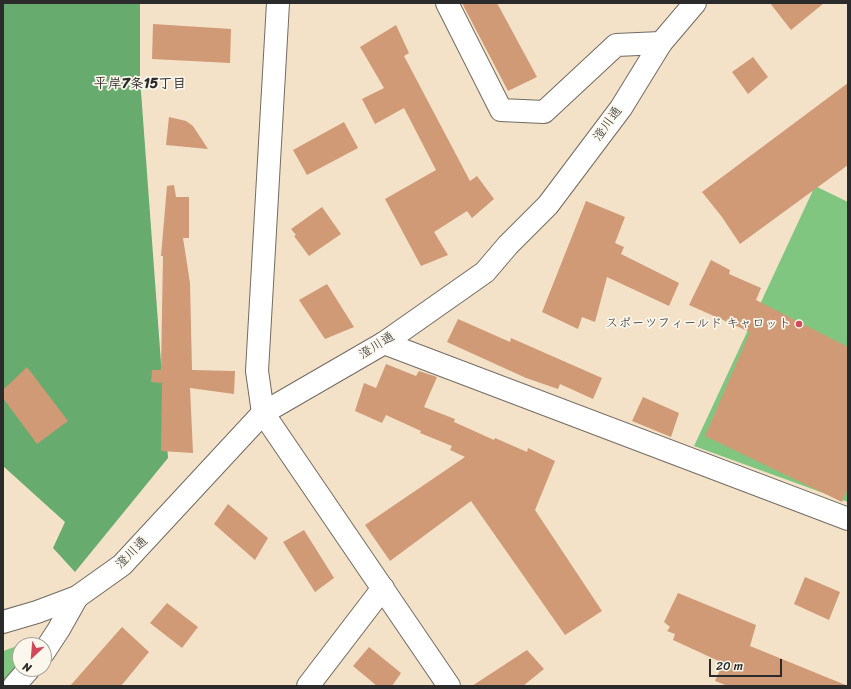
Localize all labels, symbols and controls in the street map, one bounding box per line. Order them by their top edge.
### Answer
district label: 平岸7条15丁目 [94,76,186,92]
street label: 澄川通 [590,104,626,144]
place label: スポーツフィールド キャロット [606,316,791,332]
marker: スポーツフィールド キャロット [794,319,804,329]
street label: 澄川通 [356,329,398,363]
street label: 澄川通 [113,534,151,572]
north arrow [12,637,52,677]
scale bar [711,651,784,677]
text: 20 m [716,655,743,677]
text: N [19,657,35,678]

